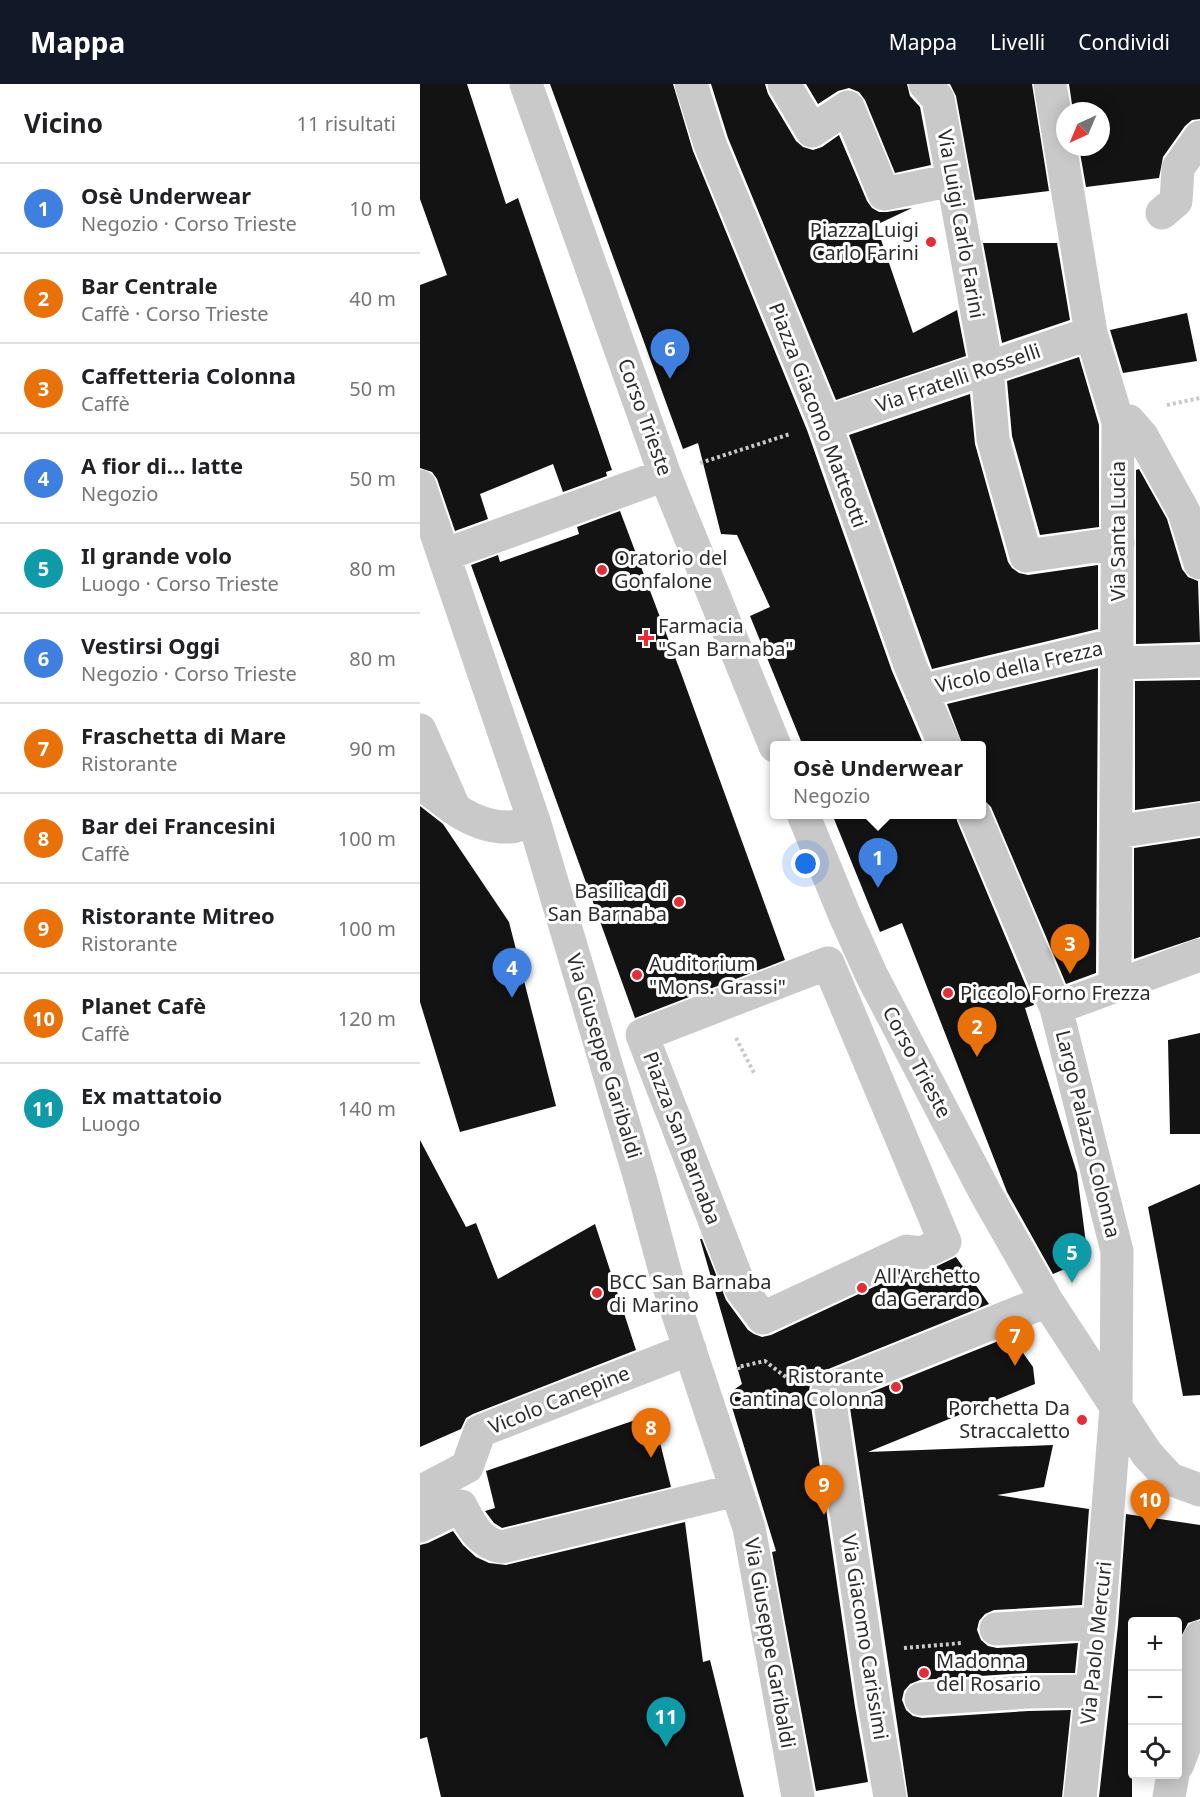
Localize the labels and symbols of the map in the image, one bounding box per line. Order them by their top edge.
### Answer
north arrow [1056,102,1110,156]
street label: Via Luigi Carlo Farini [932,127,991,320]
place label: Piazza Luigi Carlo Farini [810,216,919,266]
marker: Piazza Luigi Carlo Farini [924,235,938,249]
street label: Piazza Giacomo Matteotti [763,298,874,531]
pin: 6 [650,330,690,379]
street label: Via Fratelli Rosselli [872,337,1044,418]
street label: Corso Trieste [612,355,679,479]
street label: Via Santa Lucia [1104,461,1131,601]
place label: Oratorio del Gonfalone [614,544,727,594]
marker: Oratorio del Gonfalone [595,563,609,577]
place label: Farmacia "San Barnaba" [658,612,793,662]
marker: Farmacia "San Barnaba" [639,631,653,645]
street label: Vicolo della Frezza [933,634,1105,699]
pin: 1 [858,838,898,888]
your location [791,849,820,878]
place label: Basilica di San Barnaba [548,877,667,927]
marker: Basilica di San Barnaba [672,895,686,909]
pin: 3 [1050,924,1090,974]
pin: 4 [492,948,532,998]
street label: Via Giuseppe Garibaldi [560,950,649,1162]
place label: Auditorium "Mons. Grassi" [649,950,786,1000]
marker: Auditorium "Mons. Grassi" [630,968,644,982]
place label: Piccolo Forno Frezza [960,979,1151,1006]
marker: Piccolo Forno Frezza [941,986,955,1000]
street label: Corso Trieste [877,1001,958,1122]
pin: 2 [958,1008,996,1057]
street label: Largo Palazzo Colonna [1050,1027,1127,1241]
street label: Piazza San Barnaba [637,1048,728,1228]
pin: 5 [1052,1234,1092,1283]
place label: All'Archetto da Gerardo [874,1262,981,1312]
place label: BCC San Barnaba di Marino [609,1268,771,1318]
marker: All'Archetto da Gerardo [855,1281,869,1295]
marker: BCC San Barnaba di Marino [590,1286,604,1300]
pin: 7 [996,1316,1034,1366]
street label: Vicolo Canepine [484,1359,633,1440]
place label: Ristorante Cantina Colonna [729,1362,884,1412]
marker: Ristorante Cantina Colonna [889,1380,903,1394]
place label: Porchetta Da Straccaletto [948,1394,1070,1444]
pin: 8 [632,1408,670,1458]
marker: Porchetta Da Straccaletto [1075,1413,1089,1427]
pin: 9 [804,1466,844,1515]
pin: 10 [1130,1480,1170,1530]
street label: Via Giacomo Carissimi [836,1532,895,1742]
street label: Via Giuseppe Garibaldi [739,1536,802,1750]
street label: Via Paolo Mercuri [1073,1560,1118,1726]
place label: Madonna del Rosario [936,1647,1041,1697]
marker: Madonna del Rosario [917,1666,931,1680]
pin: 11 [646,1698,686,1747]

